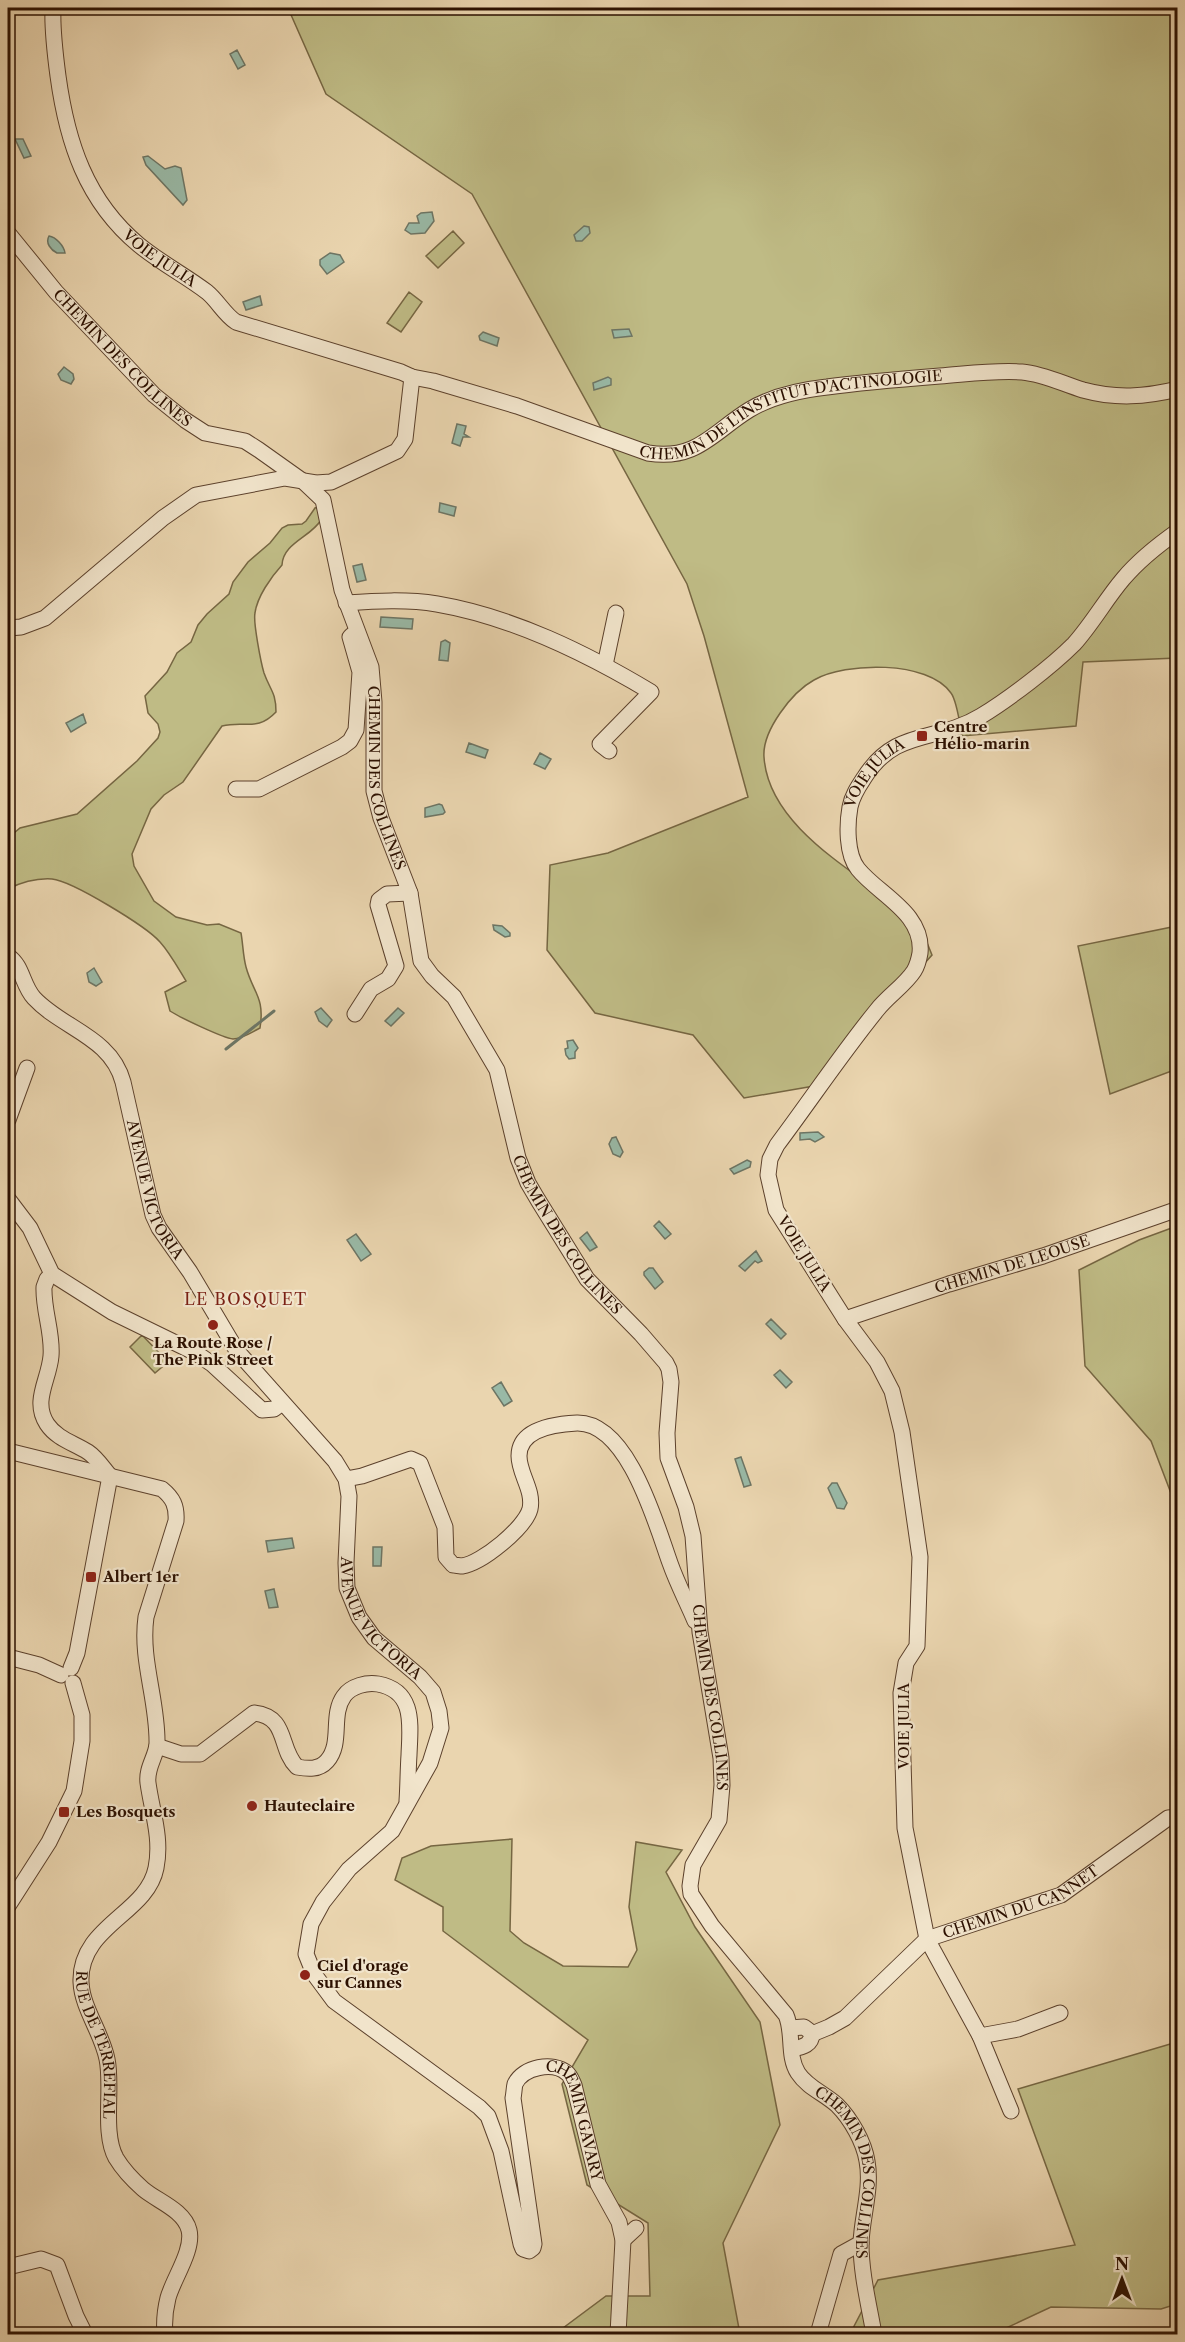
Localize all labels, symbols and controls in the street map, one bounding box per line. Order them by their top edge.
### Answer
street label: VOIE JULIA [118,225,201,291]
street label: CHEMIN DES COLLINES [49,285,196,431]
street label: CHEMIN DE L'INSTITUT D'ACTINOLOGIE [637,366,943,464]
street label: CHEMIN DES COLLINES [364,685,410,873]
place label: Centre Hélio-marin [934,717,1030,753]
marker: Centre Hélio-marin [915,729,929,743]
street label: VOIE JULIA [840,734,908,811]
street label: AVENUE VICTORIA [123,1117,189,1264]
street label: CHEMIN DES COLLINES [509,1152,626,1318]
street label: VOIE JULIA [773,1211,836,1296]
street label: CHEMIN DE LEOUSE [932,1230,1092,1297]
district label: LE BOSQUET [184,1289,308,1309]
marker: La Route Rose / The Pink Street [206,1318,220,1332]
place label: La Route Rose / The Pink Street [153,1333,273,1369]
street label: AVENUE VICTORIA [337,1555,427,1684]
place label: Albert 1er [102,1567,179,1586]
marker: Albert 1er [84,1570,98,1584]
street label: CHEMIN DES COLLINES [689,1603,732,1791]
street label: VOIE JULIA [894,1682,913,1770]
place label: Hauteclaire [264,1796,355,1815]
marker: Hauteclaire [245,1799,259,1813]
place label: Les Bosquets [76,1802,175,1821]
marker: Les Bosquets [57,1805,71,1819]
street label: CHEMIN DU CANNET [940,1860,1103,1942]
place label: Ciel d'orage sur Cannes [317,1956,408,1992]
marker: Ciel d'orage sur Cannes [298,1968,312,1982]
street label: RUE DE TERREFIAL [72,1970,119,2119]
street label: CHEMIN GAVARY [545,2056,607,2184]
street label: CHEMIN DES COLLINES [811,2082,878,2259]
north arrow [1092,2249,1152,2309]
text: N [1115,2254,1129,2274]

